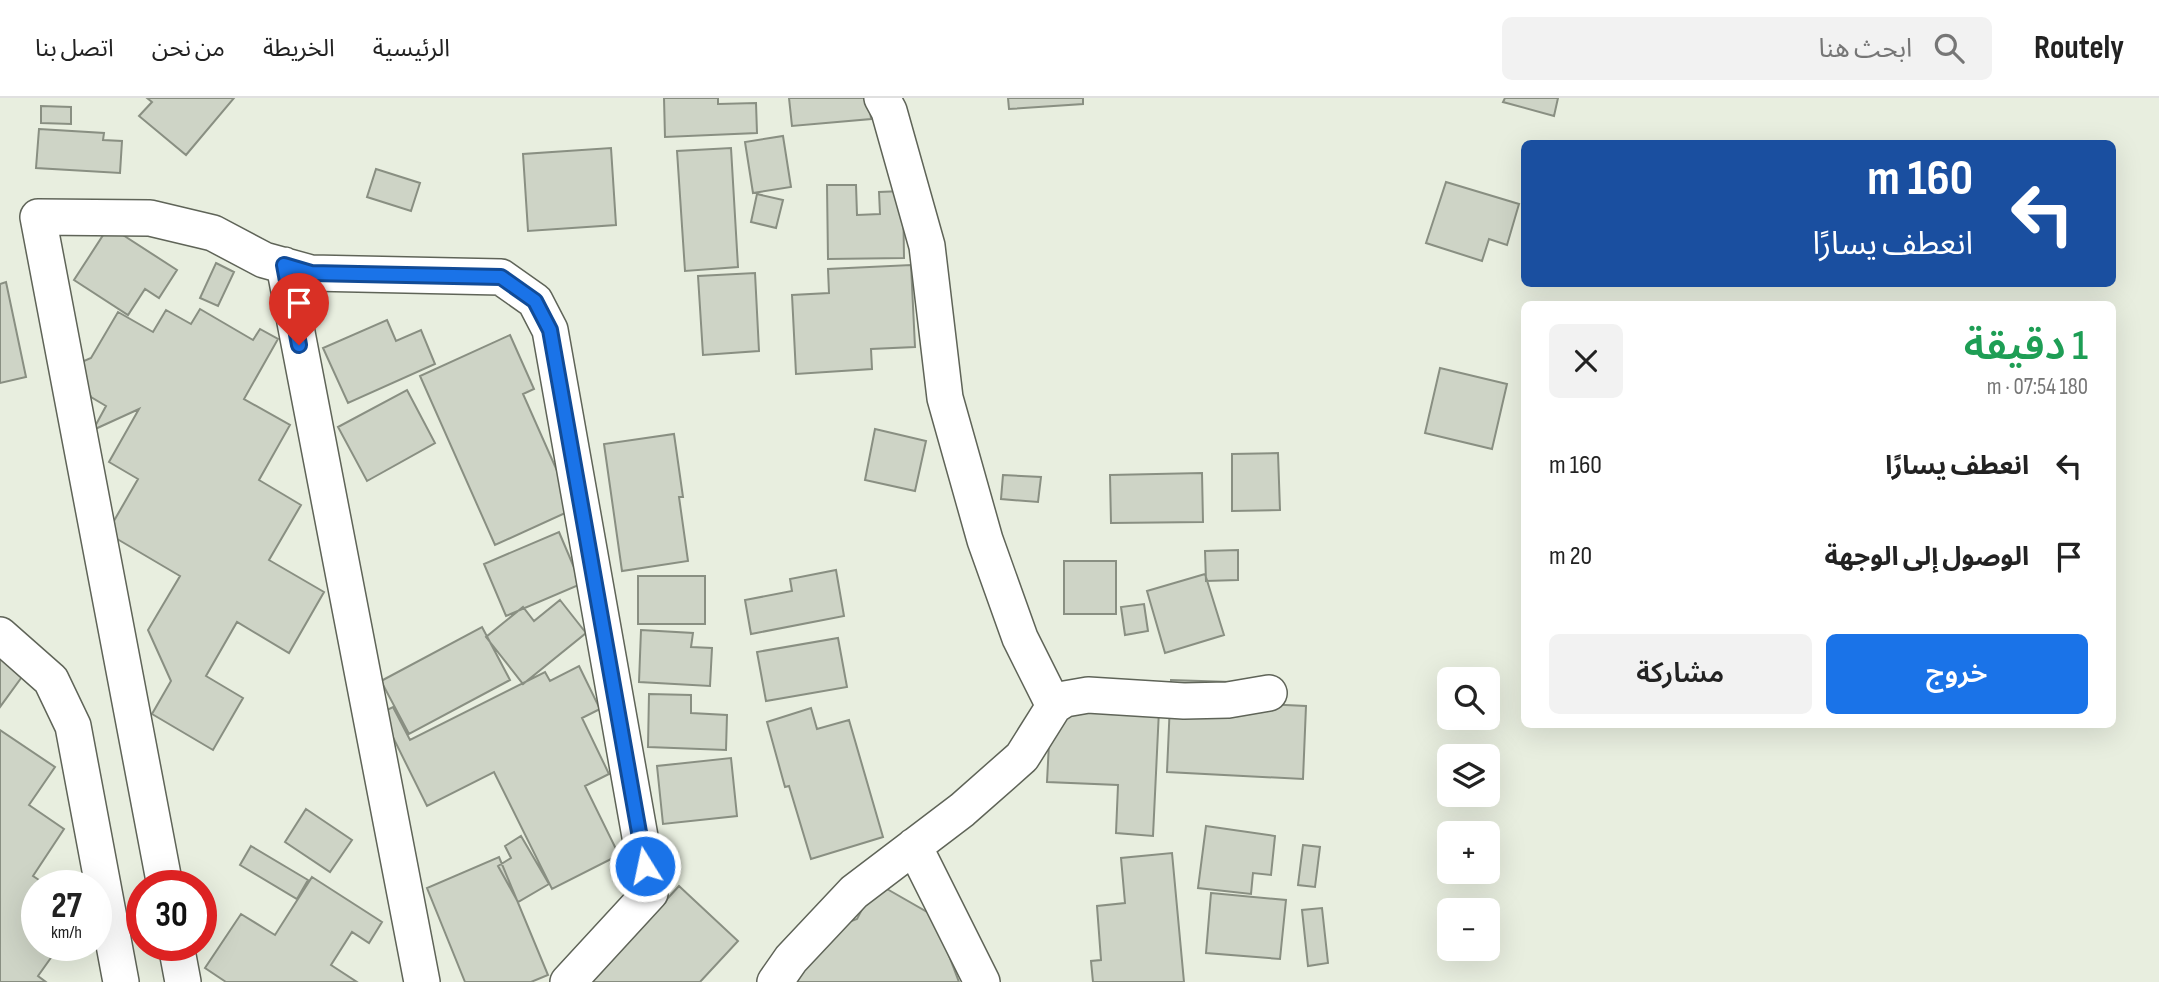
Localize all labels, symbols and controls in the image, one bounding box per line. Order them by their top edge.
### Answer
search box [1502,17,1992,80]
text: Routely [2034,28,2124,68]
icon: search [1930,29,1968,67]
text: اتصل بنا [35,34,114,63]
text: من نحن [152,34,225,63]
text: الخريطة [263,34,335,63]
text: الرئيسية [373,34,450,63]
text: ابحث هنا [1818,34,1912,65]
text: 160 m [1867,150,1973,209]
icon: left [1997,168,2088,259]
text: انعطف يسارًا [1813,225,1973,264]
pin [269,273,329,345]
icon: arrive [280,284,318,322]
text: 1 دقيقة [1964,321,2088,372]
button: close [1549,324,1623,398]
text: 180 m · 07:54 [1987,373,2088,401]
icon: left [2050,447,2088,485]
text: 160 m [1549,450,1602,481]
text: انعطف يسارًا [1885,451,2029,482]
icon: arrive [2050,538,2088,576]
text: 20 m [1549,541,1592,572]
text: الوصول إلى الوجهة [1825,542,2029,573]
button: مشاركة [1549,634,1812,714]
button: خروج [1826,634,2088,714]
map controls [1437,667,1500,961]
button: search [1437,667,1500,730]
button: layers [1437,744,1500,807]
button: + [1437,821,1500,884]
position arrow [608,829,682,903]
speed limit sign: 30 [126,870,217,961]
text: 27 [51,885,82,928]
button: − [1437,898,1500,961]
text: km/h [51,922,82,943]

